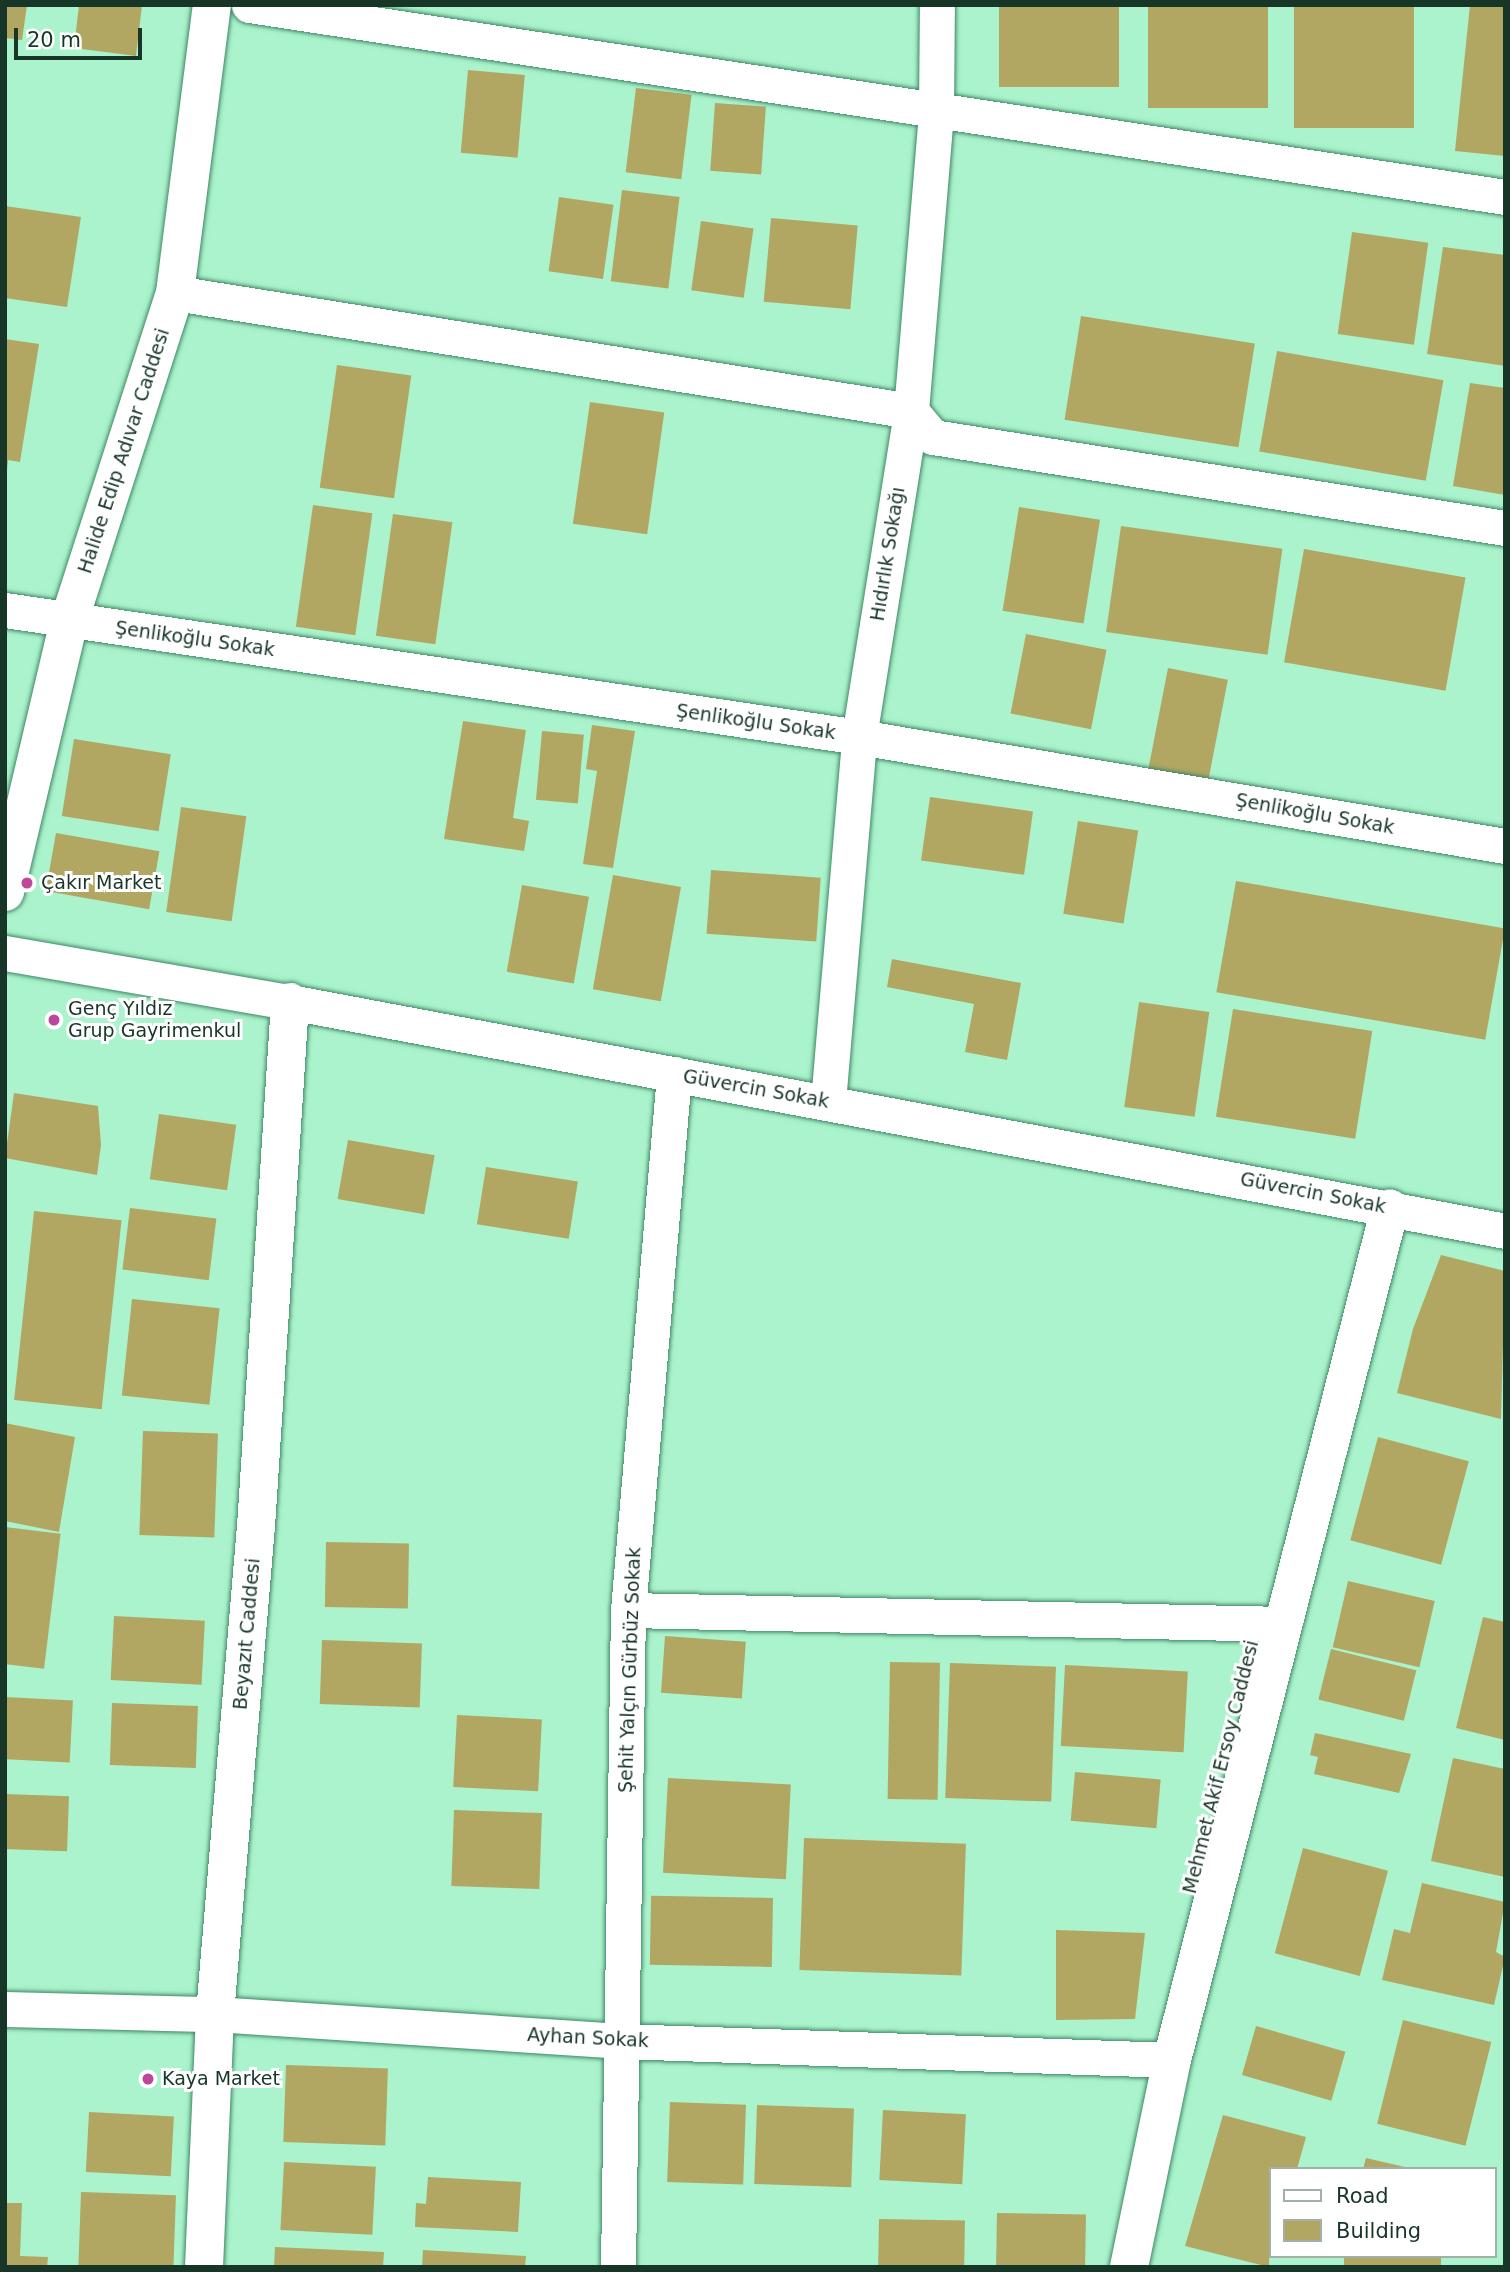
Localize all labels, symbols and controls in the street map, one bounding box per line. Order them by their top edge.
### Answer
scale bar [18,14,145,58]
text: 20 m [27,28,81,52]
street label: Halide Edip Adıvar Caddesi [74,326,174,576]
street label: Hıdırlık Sokağı [866,485,910,623]
street label: Şenlikoğlu Sokak [114,617,276,661]
street label: Şenlikoğlu Sokak [675,700,837,744]
street label: Şenlikoğlu Sokak [1234,789,1396,839]
place label: Çakır Market [41,872,161,894]
marker: Çakır Market [19,875,35,891]
place label: Genç Yıldız Grup Gayrimenkul [68,998,241,1042]
marker: Genç Yıldız Grup Gayrimenkul [46,1012,62,1028]
street label: Güvercin Sokak [681,1065,831,1113]
street label: Güvercin Sokak [1238,1168,1388,1218]
street label: Şehit Yalçın Gürbüz Sokak [614,1547,646,1793]
street label: Beyazıt Caddesi [229,1557,265,1711]
street label: Mehmet Akif Ersoy Caddesi [1178,1638,1264,1896]
street label: Ayhan Sokak [527,2023,649,2053]
place label: Kaya Market [162,2068,280,2090]
marker: Kaya Market [140,2071,156,2087]
legend [1268,2167,1496,2258]
text: Road [1336,2184,1389,2208]
text: Building [1336,2219,1421,2243]

